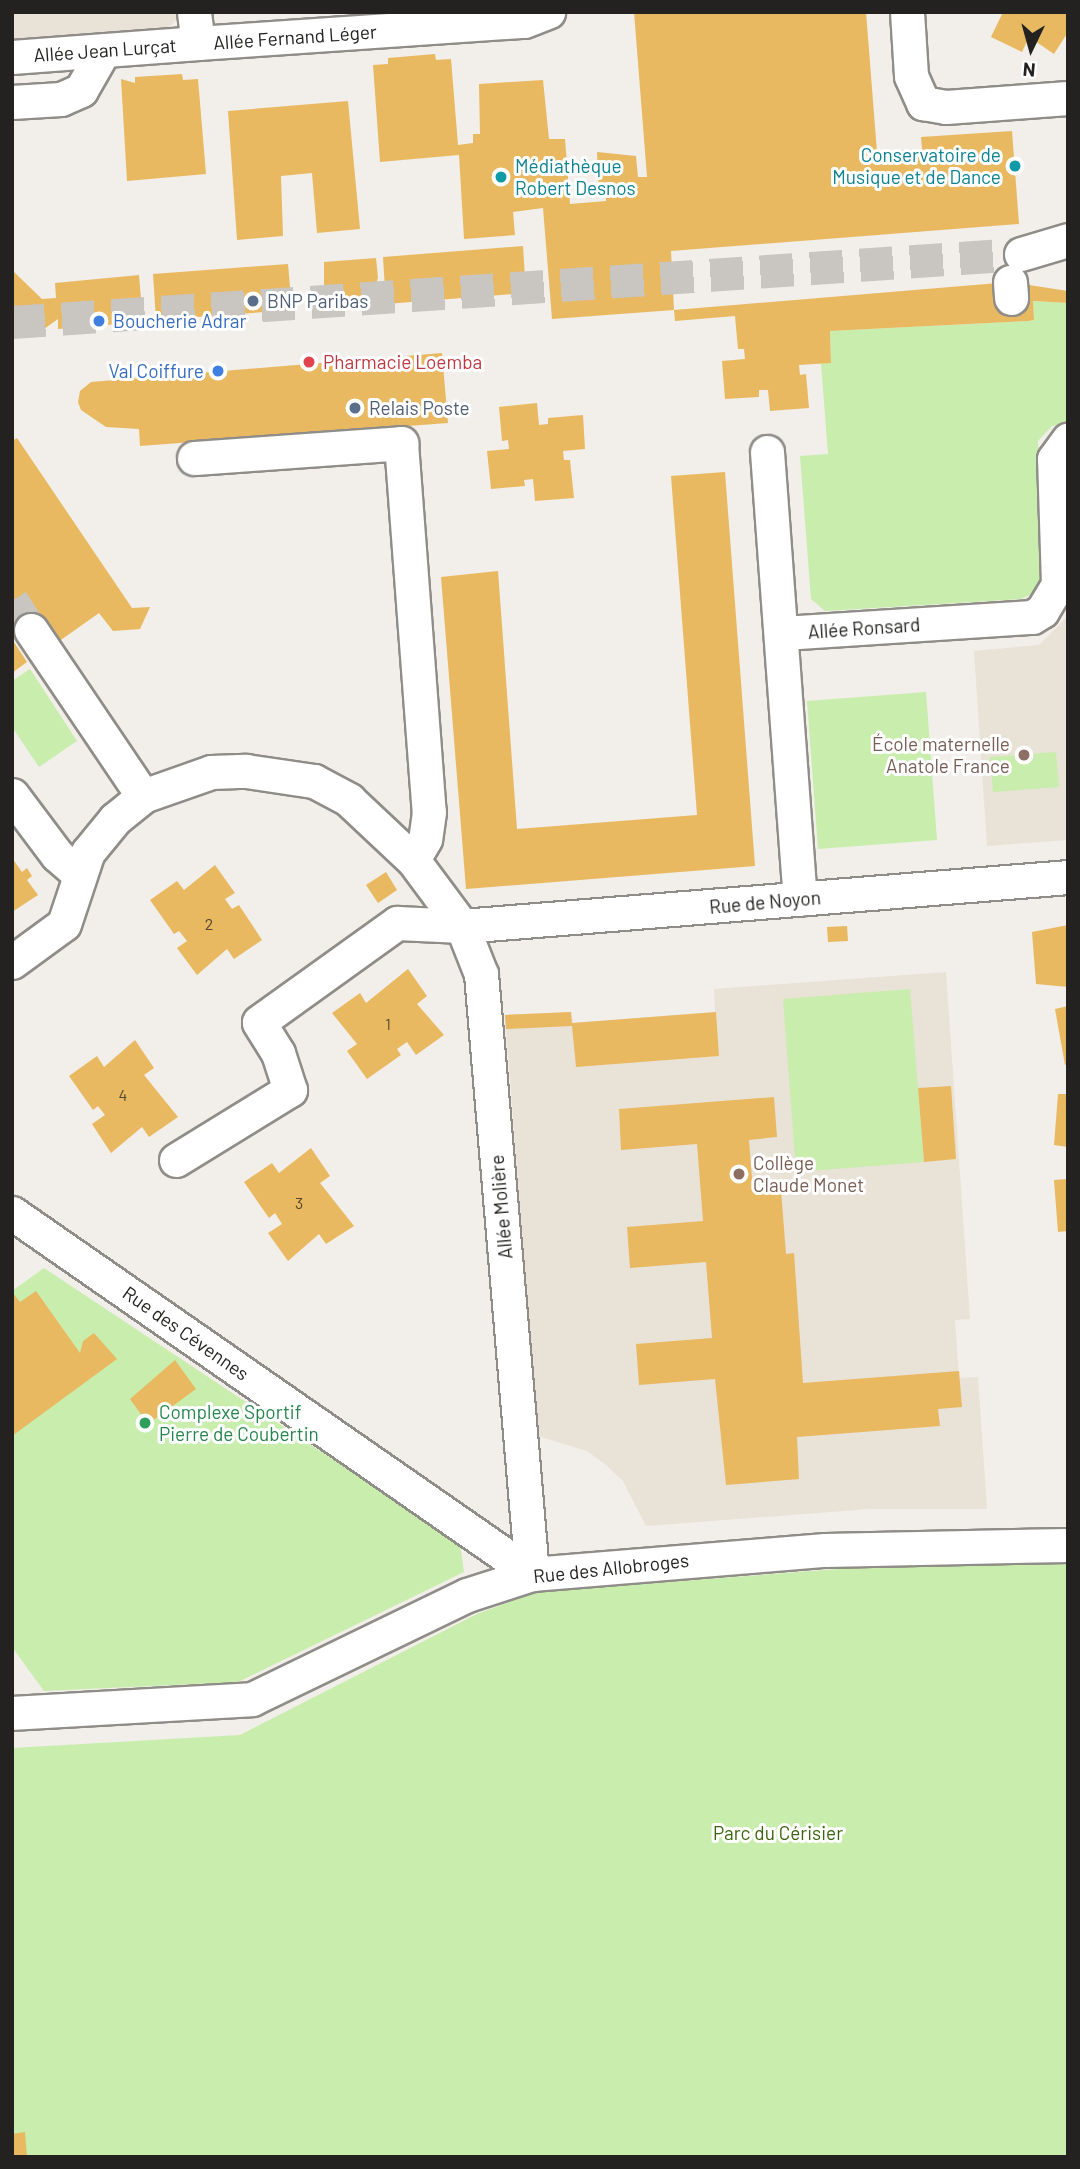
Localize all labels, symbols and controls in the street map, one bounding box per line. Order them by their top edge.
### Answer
north arrow [996,14,1066,84]
street label: Allée Fernand Léger [213,20,377,54]
street label: Allée Jean Lurçat [33,34,177,66]
text: N [1022,58,1036,82]
place label: Conservatoire de Musique et de Dance [832,144,1001,188]
place label: Médiathèque Robert Desnos [515,155,636,199]
marker: Conservatoire de Musique et de Dance [1007,158,1023,174]
marker: Médiathèque Robert Desnos [493,169,509,185]
place label: BNP Paribas [267,290,368,312]
marker: BNP Paribas [245,293,261,309]
place label: Boucherie Adrar [113,310,246,332]
marker: Boucherie Adrar [91,313,107,329]
place label: Pharmacie Loemba [323,351,482,373]
marker: Pharmacie Loemba [301,354,317,370]
place label: Val Coiffure [108,360,204,382]
marker: Val Coiffure [210,363,226,379]
place label: Relais Poste [369,397,470,419]
marker: Relais Poste [347,400,363,416]
street label: Allée Ronsard [807,613,921,643]
place label: École maternelle Anatole France [872,733,1010,777]
marker: École maternelle Anatole France [1016,747,1032,763]
street label: Rue de Noyon [708,886,822,918]
house number: 2 [205,914,213,934]
house number: 1 [385,1014,391,1034]
house number: 4 [119,1085,127,1105]
place label: Collège Claude Monet [753,1152,864,1196]
street label: Allée Molière [485,1154,517,1260]
marker: Collège Claude Monet [731,1166,747,1182]
house number: 3 [295,1193,303,1213]
street label: Rue des Cévennes [119,1281,253,1385]
place label: Complexe Sportif Pierre de Coubertin [159,1401,319,1445]
marker: Complexe Sportif Pierre de Coubertin [137,1415,153,1431]
street label: Rue des Allobroges [532,1548,690,1588]
park label: Parc du Cérisier [713,1822,843,1844]

